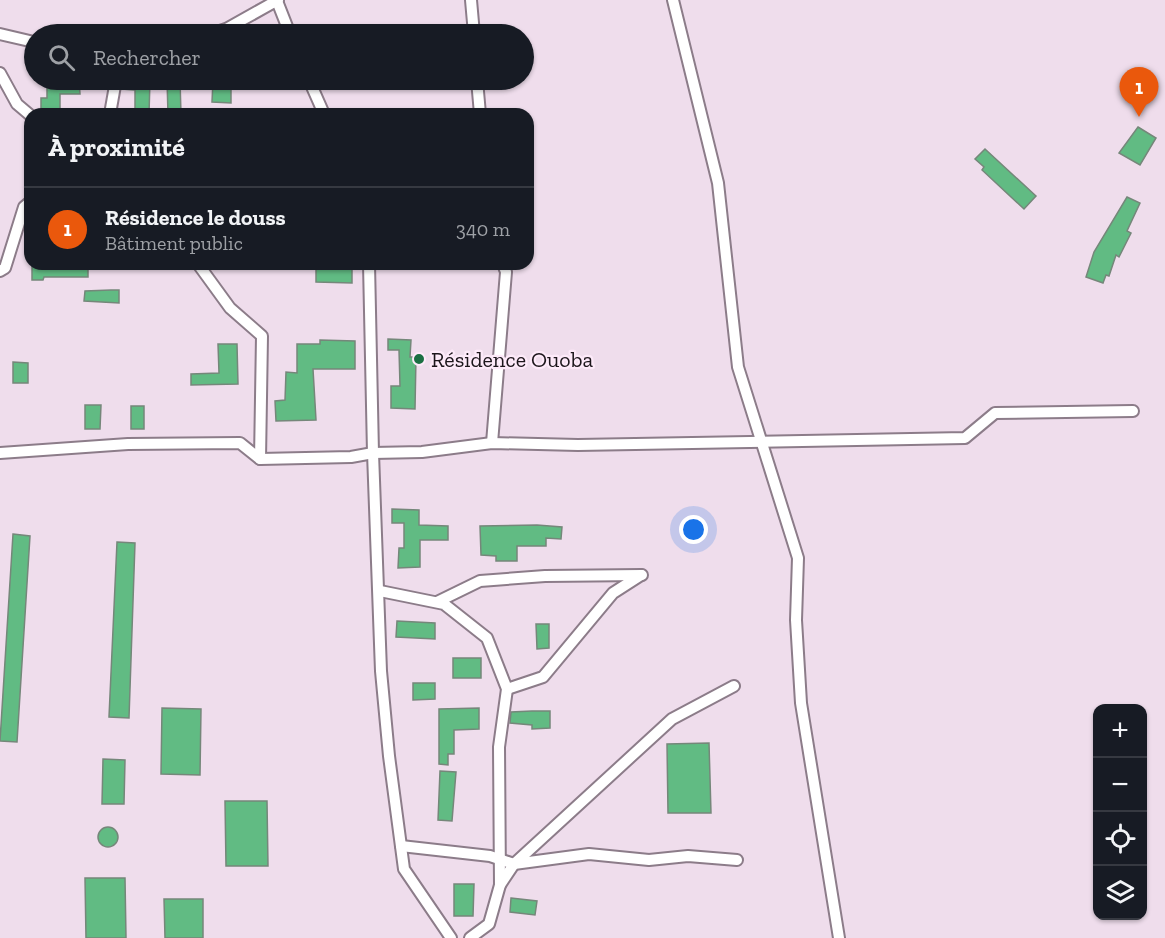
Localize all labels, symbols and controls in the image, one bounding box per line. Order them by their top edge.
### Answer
search box [24,24,534,90]
icon: search [45,41,78,74]
text: Rechercher [93,44,201,71]
pin: 1 [1120,68,1158,117]
text: À proximité [48,131,185,163]
text: Résidence le douss [105,204,286,231]
text: 1 [63,217,72,241]
text: 340 m [456,217,510,241]
text: Bâtiment public [105,231,243,255]
place label: Résidence Ouoba [431,346,593,373]
marker: Résidence Ouoba [412,352,426,366]
your location [679,515,708,544]
map controls [1093,704,1147,920]
button: + [1093,704,1147,758]
button: − [1093,758,1147,812]
button: locate [1093,812,1147,866]
button: layers [1093,866,1147,920]

